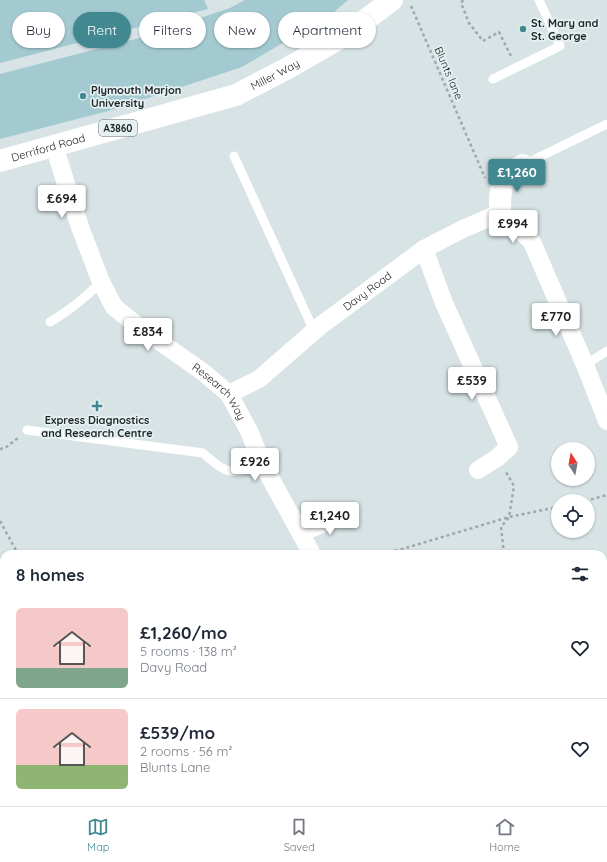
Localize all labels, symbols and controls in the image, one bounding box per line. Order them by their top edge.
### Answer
chip: Buy [12,12,65,48]
chip: Rent [73,12,131,48]
chip: Filters [139,12,206,48]
chip: New [214,12,270,48]
chip: Apartment [278,12,376,48]
place label: St. Mary and St. George [531,16,599,43]
marker: St. Mary and St. George [518,24,528,34]
street label: Blunts lane [432,44,466,102]
street label: Miller Way [248,56,302,93]
place label: Plymouth Marjon University [91,83,181,110]
marker: Plymouth Marjon University [78,91,88,101]
road number: A3860 [99,120,137,136]
street label: Derriford Road [10,131,87,165]
pin: £1,260 [484,159,550,193]
text: £1,260 [497,164,537,180]
pin: £694 [38,185,86,219]
text: £694 [47,190,77,206]
pin: £994 [489,210,537,244]
text: £994 [498,215,528,231]
street label: Davy Road [340,269,394,314]
pin: £770 [532,303,580,337]
text: £770 [541,308,571,324]
pin: £834 [124,318,172,352]
text: £834 [133,323,163,339]
street label: Research Way [190,360,249,422]
pin: £539 [448,367,496,401]
text: £539 [457,372,487,388]
marker: Express Diagnostics and Research Centre [91,400,103,412]
place label: Express Diagnostics and Research Centre [41,413,153,440]
north arrow [551,442,595,486]
map controls [551,442,595,538]
pin: £926 [231,448,279,482]
text: £926 [240,453,270,469]
button: locate [551,494,595,538]
pin: £1,240 [297,502,363,536]
text: £1,240 [310,507,350,523]
icon: filters [569,563,591,585]
text: 8 homes [16,564,85,585]
text: £1,260/mo [140,622,227,643]
icon: home [48,624,96,672]
icon: heart [569,637,591,659]
text: 5 rooms · 138 m² [140,643,237,659]
text: Davy Road [140,659,207,675]
text: £539/mo [140,722,215,743]
icon: home [48,725,96,773]
icon: heart [569,738,591,760]
text: 2 rooms · 56 m² [140,743,232,759]
text: Blunts Lane [140,759,210,775]
tab: Map [87,816,110,854]
tab: Saved [284,816,315,854]
tab: Home [489,816,520,854]

